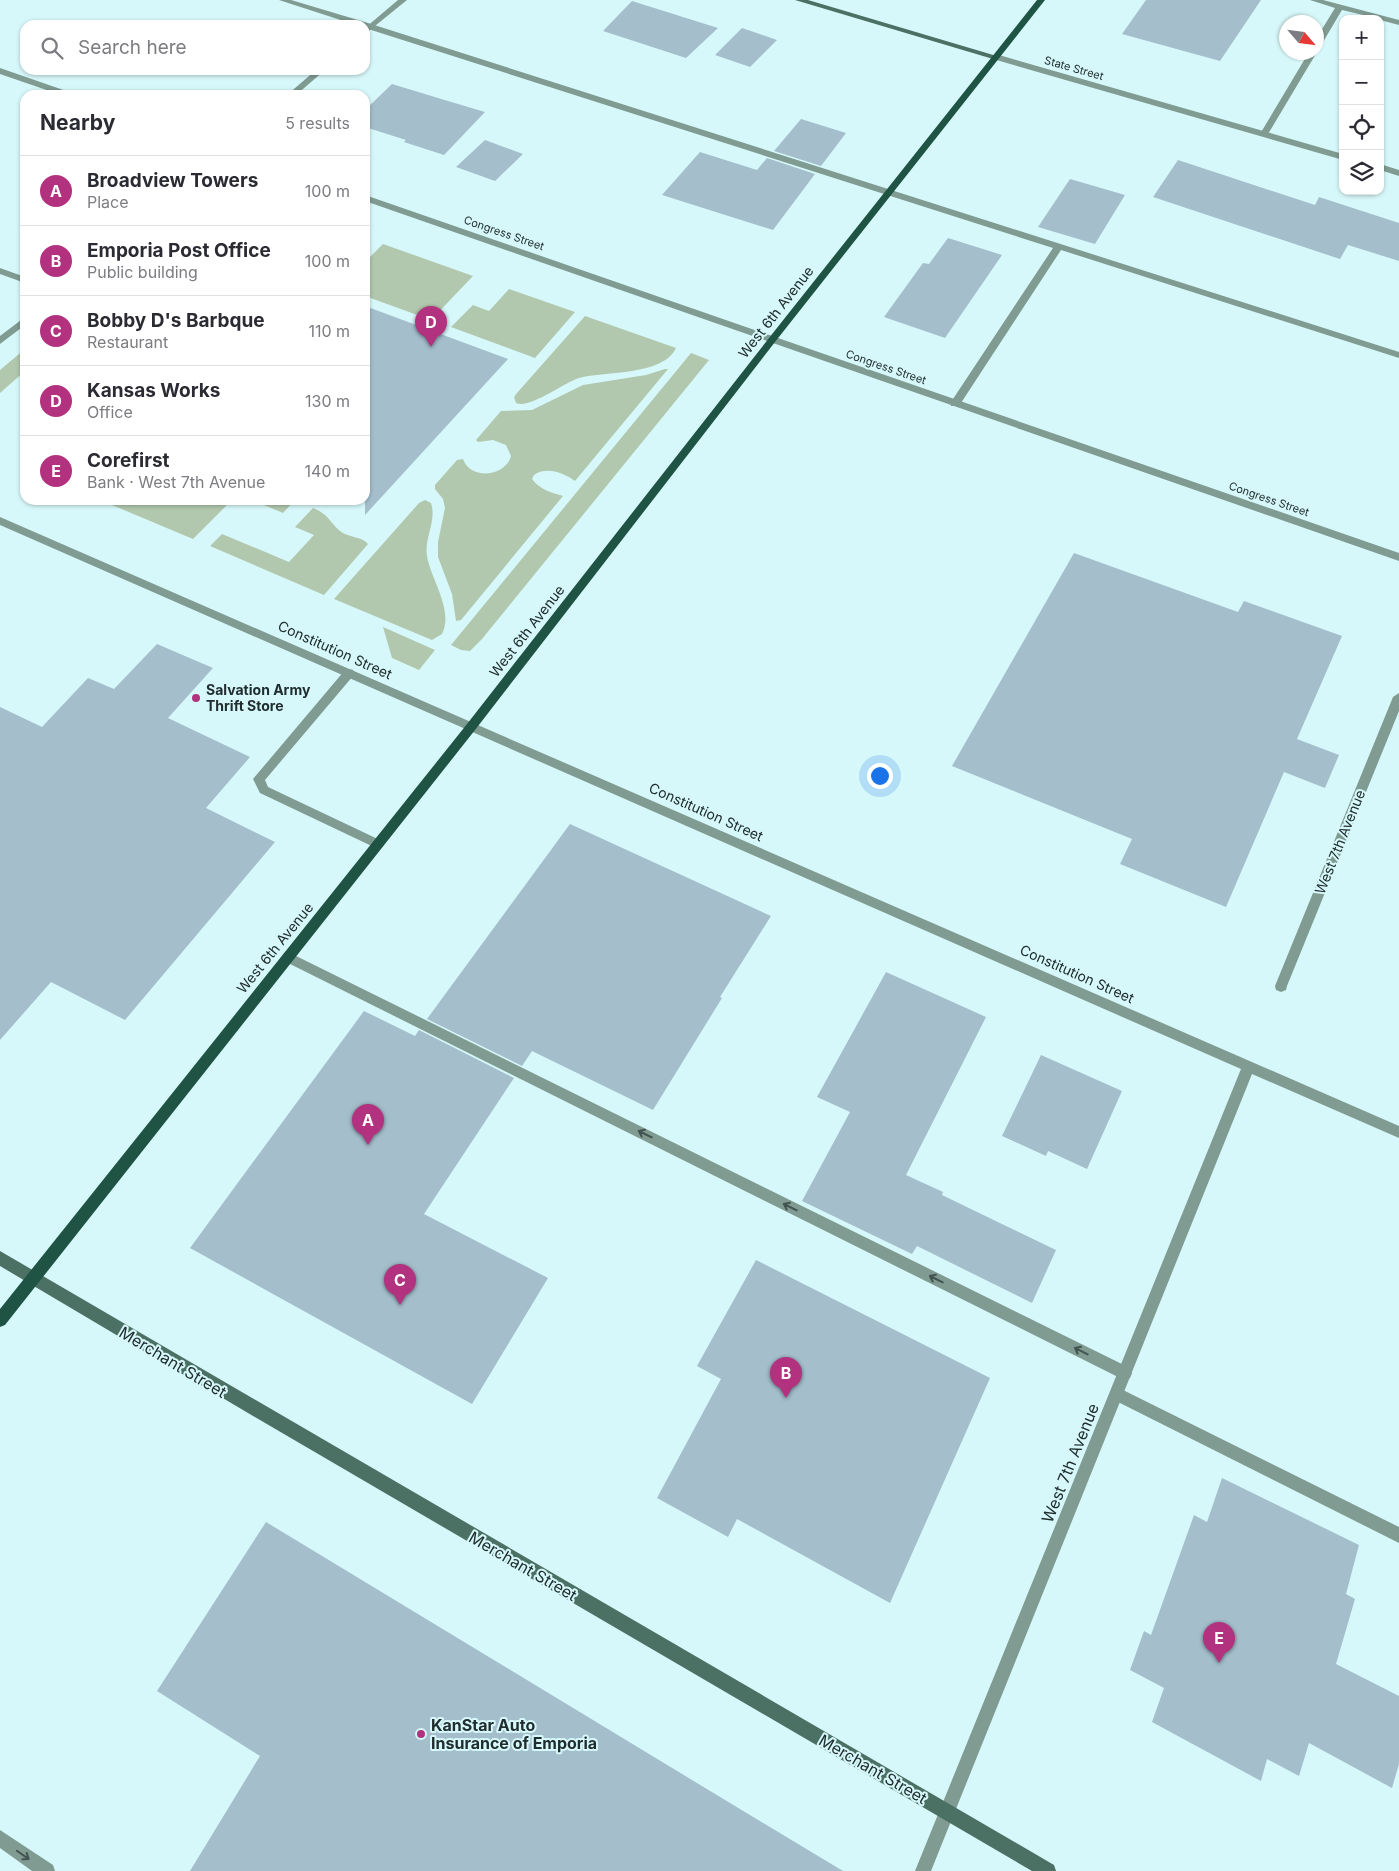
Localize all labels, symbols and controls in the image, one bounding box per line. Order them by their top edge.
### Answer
north arrow [1279,15,1324,60]
map controls [1339,15,1384,195]
button: + [1339,15,1384,60]
search box [20,20,370,75]
icon: search [38,34,66,62]
text: Search here [78,36,187,59]
street label: State Street [1043,53,1106,83]
button: − [1339,60,1384,105]
button: locate [1339,105,1384,150]
text: Nearby [40,110,115,135]
text: 5 results [285,113,350,133]
button: layers [1339,150,1384,195]
text: Broadview Towers [87,169,258,192]
text: A [50,181,62,201]
text: 100 m [305,181,350,201]
text: Place [87,192,129,212]
street label: Congress Street [462,213,546,253]
text: Emporia Post Office [87,239,271,262]
text: B [51,251,61,271]
text: 100 m [305,251,350,271]
text: Public building [87,262,198,282]
street label: West 6th Avenue [734,262,817,361]
pin: D [415,306,447,347]
text: Bobby D's Barbque [87,309,265,332]
text: C [50,321,62,341]
text: 110 m [308,321,350,341]
text: Restaurant [87,332,168,352]
street label: Congress Street [844,347,928,387]
text: Kansas Works [87,379,220,402]
text: D [50,391,62,411]
text: 130 m [305,391,350,411]
text: Office [87,402,133,422]
text: Corefirst [87,449,170,472]
text: E [51,461,61,481]
text: 140 m [305,461,350,481]
text: Bank · West 7th Avenue [87,472,265,492]
street label: Congress Street [1227,479,1311,519]
street label: West 6th Avenue [485,581,568,680]
street label: Constitution Street [275,617,395,683]
place label: Salvation Army Thrift Store [206,681,311,714]
marker: Salvation Army Thrift Store [190,692,202,704]
your location [867,763,893,789]
street label: Constitution Street [646,779,766,845]
street label: West 7th Avenue [1311,787,1368,896]
street label: West 6th Avenue [233,899,316,996]
street label: Constitution Street [1017,941,1137,1007]
pin: A [352,1104,384,1145]
one-way arrow [638,1129,653,1138]
one-way arrow [783,1201,798,1211]
pin: C [384,1264,416,1305]
one-way arrow [929,1274,944,1283]
street label: Merchant Street [116,1322,230,1402]
one-way arrow [1074,1346,1089,1356]
pin: B [770,1357,802,1398]
street label: West 7th Avenue [1037,1400,1103,1526]
street label: Merchant Street [465,1527,581,1605]
pin: E [1203,1622,1235,1663]
place label: KanStar Auto Insurance of Emporia [431,1715,597,1753]
marker: KanStar Auto Insurance of Emporia [415,1728,427,1740]
street label: Merchant Street [815,1730,931,1808]
one-way arrow [16,1850,30,1860]

